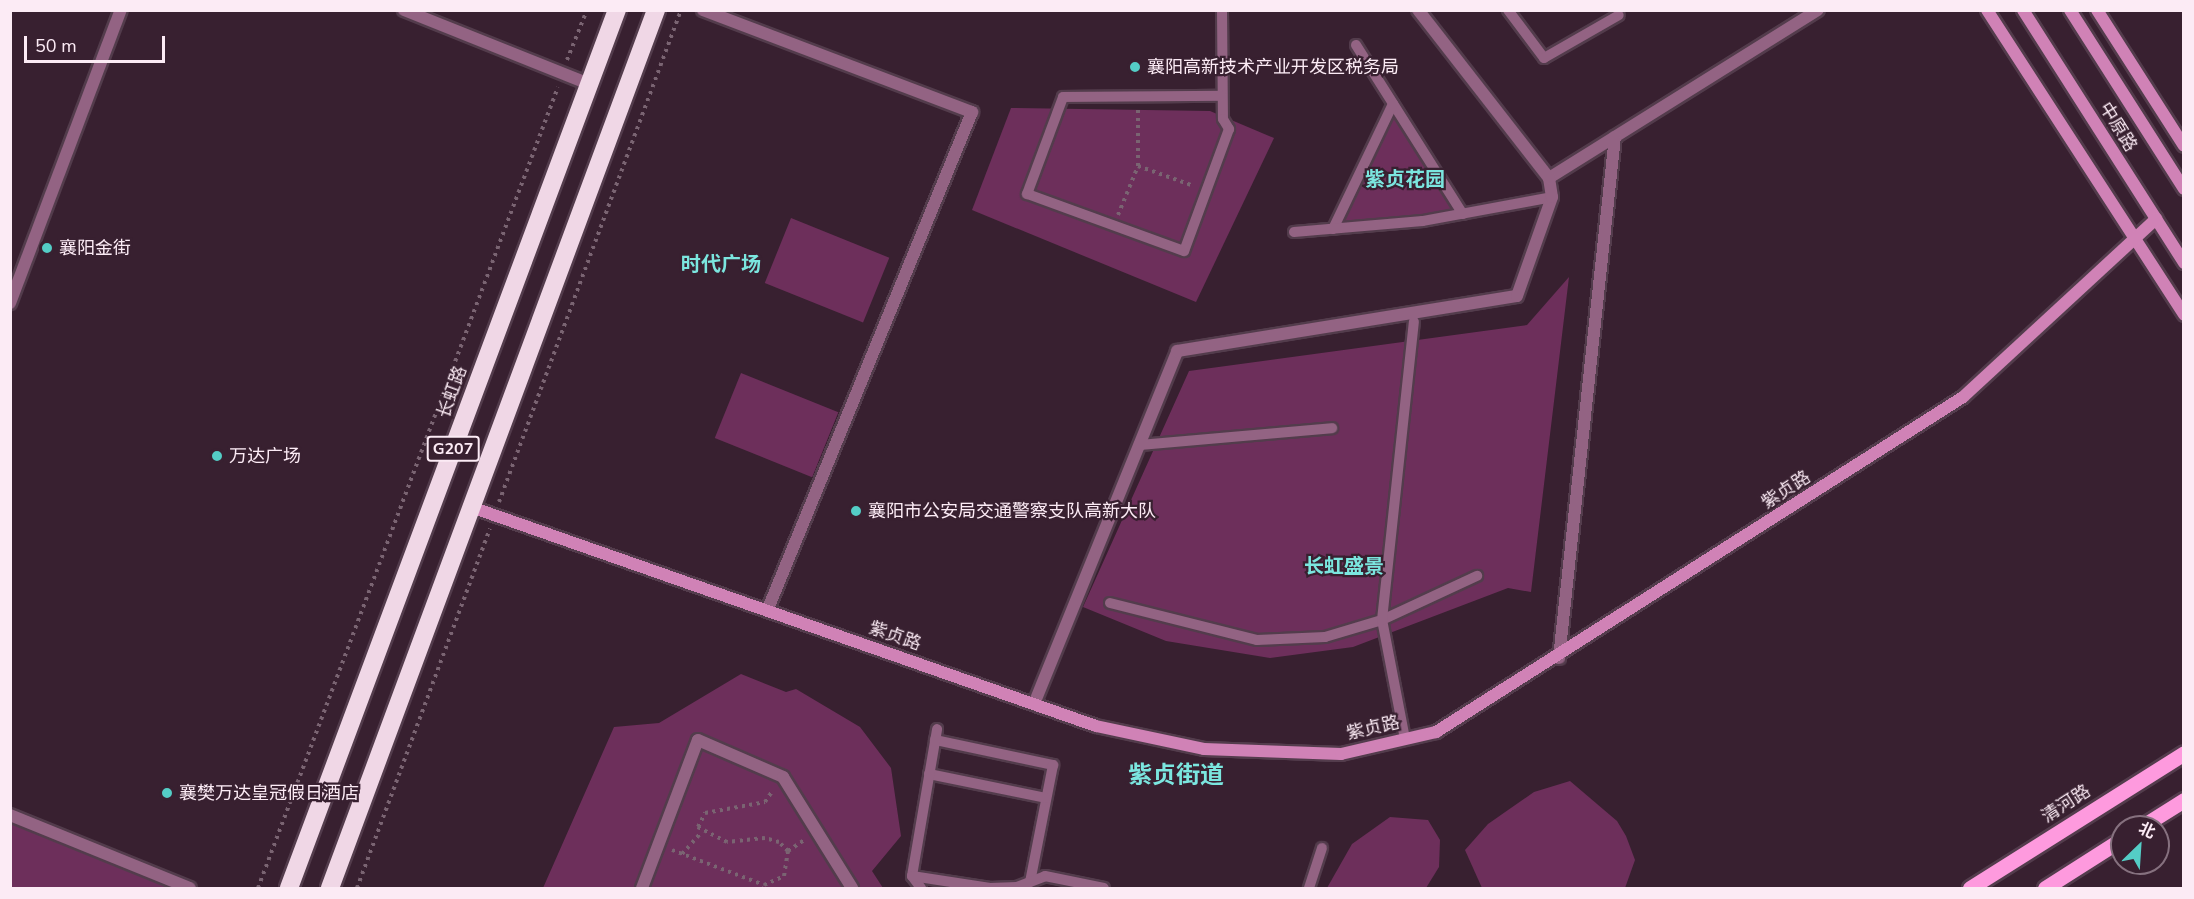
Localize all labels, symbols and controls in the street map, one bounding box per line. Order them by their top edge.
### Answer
scale bar [27,24,168,62]
text: 50 m [35,34,77,58]
place label: 襄阳高新技术产业开发区税务局 [1147,56,1399,78]
marker: 襄阳高新技术产业开发区税务局 [1128,60,1142,74]
street label: 中原路 [2095,98,2141,156]
district label: 紫贞花园 [1365,167,1445,191]
place label: 襄阳金街 [59,237,131,259]
marker: 襄阳金街 [40,241,54,255]
district label: 时代广场 [681,252,761,276]
street label: 长虹路 [433,363,471,421]
road number: G207 [426,436,480,462]
place label: 万达广场 [229,445,301,467]
marker: 万达广场 [210,449,224,463]
street label: 紫贞路 [1757,466,1815,514]
place label: 襄阳市公安局交通警察支队高新大队 [868,500,1156,522]
marker: 襄阳市公安局交通警察支队高新大队 [849,504,863,518]
district label: 长虹盛景 [1304,554,1384,578]
street label: 紫贞路 [866,617,924,655]
street label: 紫贞路 [1344,711,1402,745]
district label: 紫贞街道 [1128,762,1224,790]
street label: 清河路 [2037,780,2095,828]
place label: 襄樊万达皇冠假日酒店 [179,782,359,804]
marker: 襄樊万达皇冠假日酒店 [160,786,174,800]
north arrow [2110,815,2170,875]
text: 北 [2135,817,2159,844]

